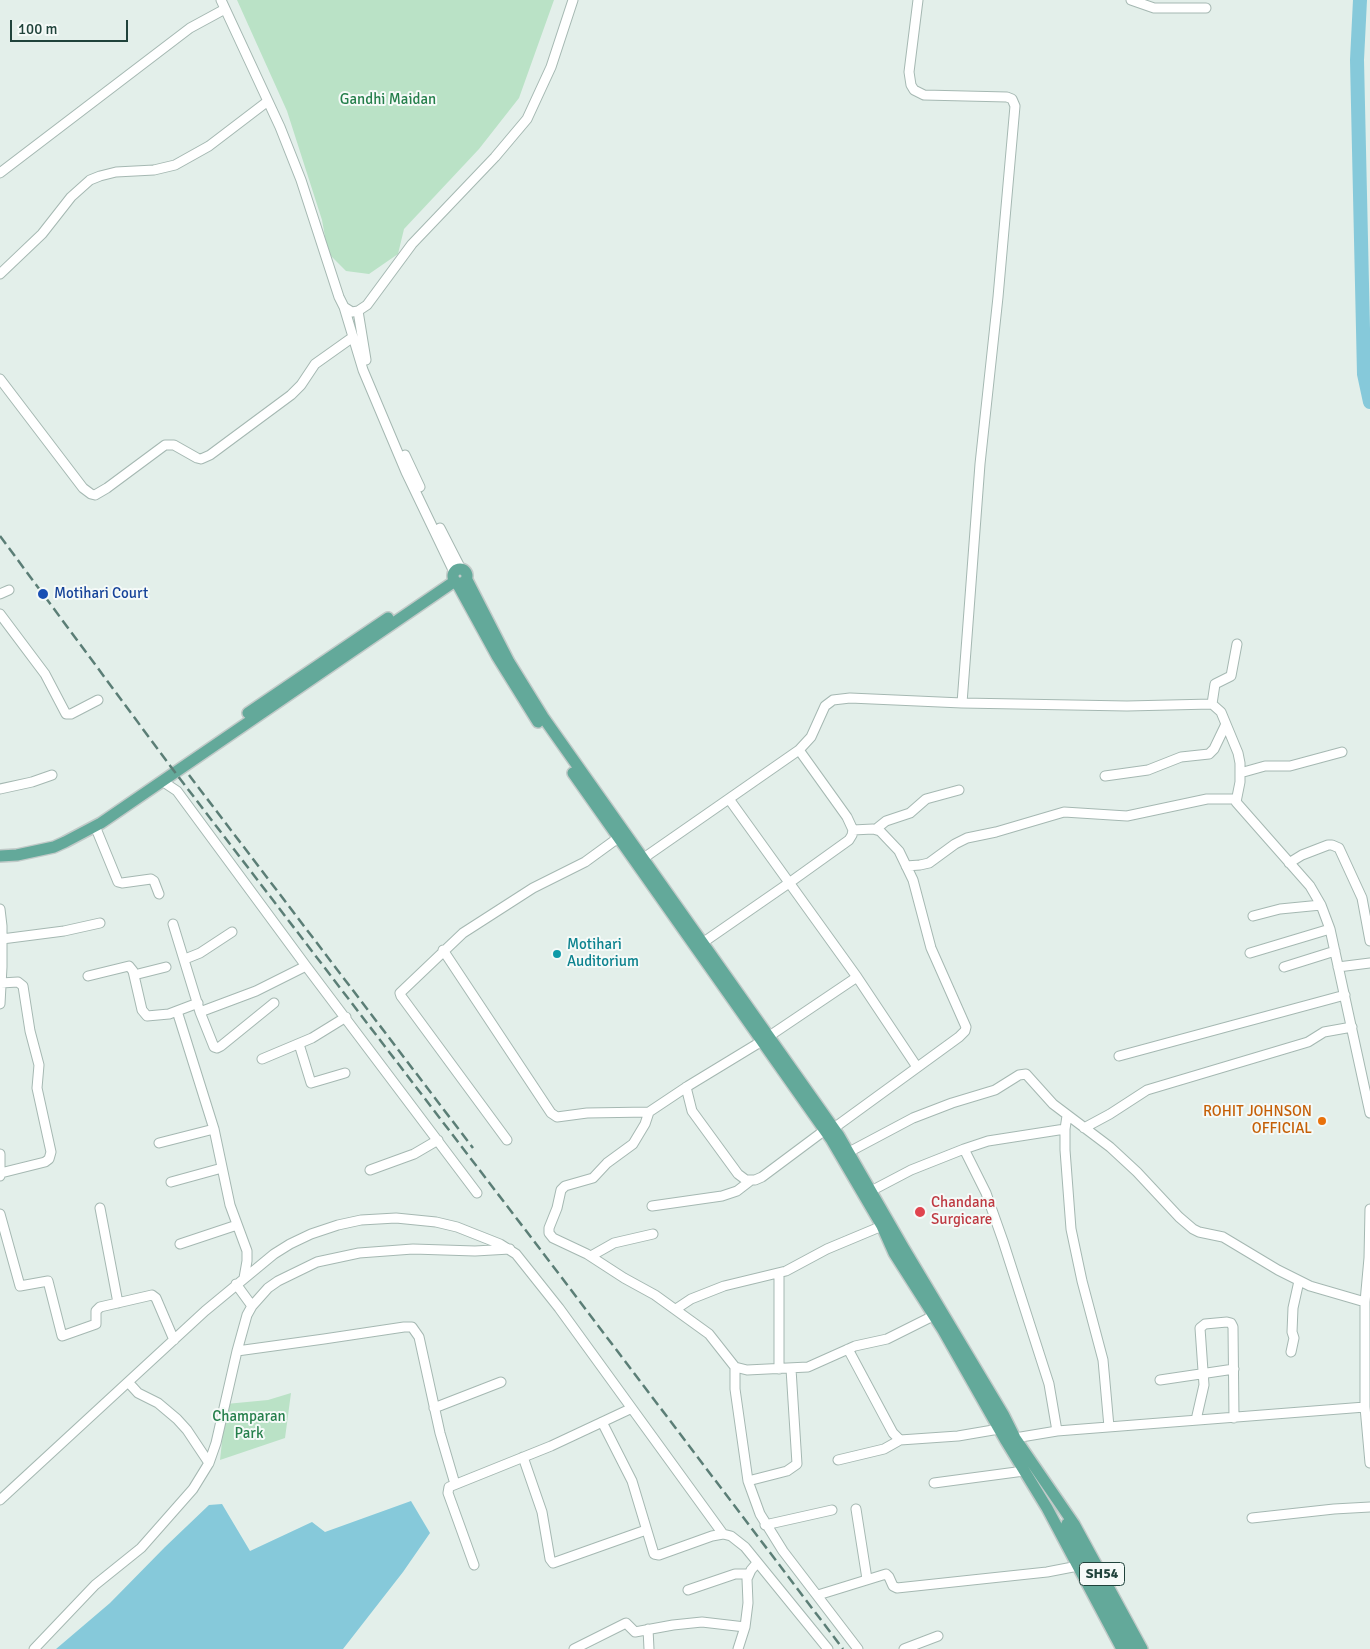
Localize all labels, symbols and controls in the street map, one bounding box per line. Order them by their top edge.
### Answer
scale bar [12,10,130,42]
text: 100 m [18,20,58,38]
park label: Gandhi Maidan [340,91,436,109]
place label: Motihari Court [54,585,148,603]
marker: Motihari Court [36,587,50,601]
place label: Motihari Auditorium [567,936,639,971]
marker: Motihari Auditorium [551,948,563,960]
place label: ROHIT JOHNSON OFFICIAL [1203,1103,1312,1138]
marker: ROHIT JOHNSON OFFICIAL [1316,1115,1328,1127]
place label: Chandana Surgicare [931,1194,995,1229]
marker: Chandana Surgicare [913,1205,927,1219]
park label: Champaran Park [212,1408,286,1443]
road number: SH54 [1080,1562,1124,1586]

